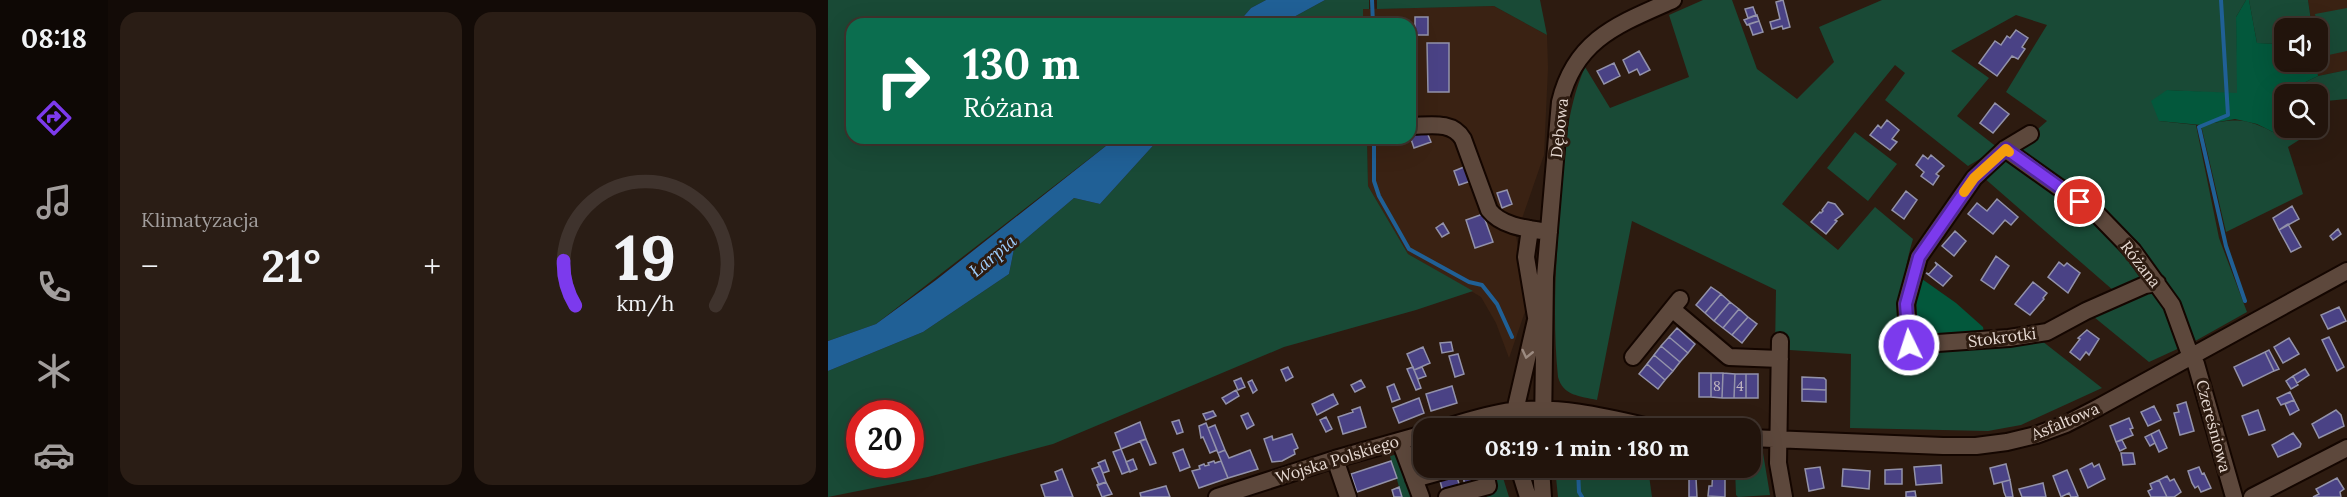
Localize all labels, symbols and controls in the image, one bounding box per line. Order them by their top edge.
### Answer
map controls [2274,18,2328,138]
button: sound [2274,18,2328,72]
text: 08:18 [21,21,87,55]
text: 130 m [963,37,1080,91]
icon: right [864,42,942,120]
button: search [2274,84,2328,138]
text: Różana [963,90,1054,124]
icon: directions [33,97,75,139]
street label: Dębowa [1546,97,1572,159]
pin [2054,176,2105,227]
icon: music [33,181,75,223]
icon: arrive [2063,185,2096,218]
text: Klimatyzacja [141,207,259,232]
text: 19 [614,217,676,297]
water label: Łarpia [964,229,1021,282]
text: 21° [261,237,321,294]
street label: Różana [2117,237,2165,291]
text: − [141,245,159,287]
text: + [423,245,441,287]
icon: phone [33,266,75,308]
text: km/h [616,289,674,317]
position arrow [1877,313,1941,377]
street label: Stokrotki [1967,323,2037,351]
one-way arrow [1522,349,1535,359]
icon: climate [33,350,75,392]
house number: 8 [1713,377,1721,395]
house number: 4 [1736,377,1744,395]
street label: Czereśniowa [2192,378,2236,474]
street label: Asfaltowa [2027,398,2102,445]
speed limit sign: 20 [846,400,924,478]
street label: Wojska Polskiego [1273,431,1401,487]
icon: car [33,434,75,476]
text: 08:19 · 1 min · 180 m [1485,434,1689,462]

